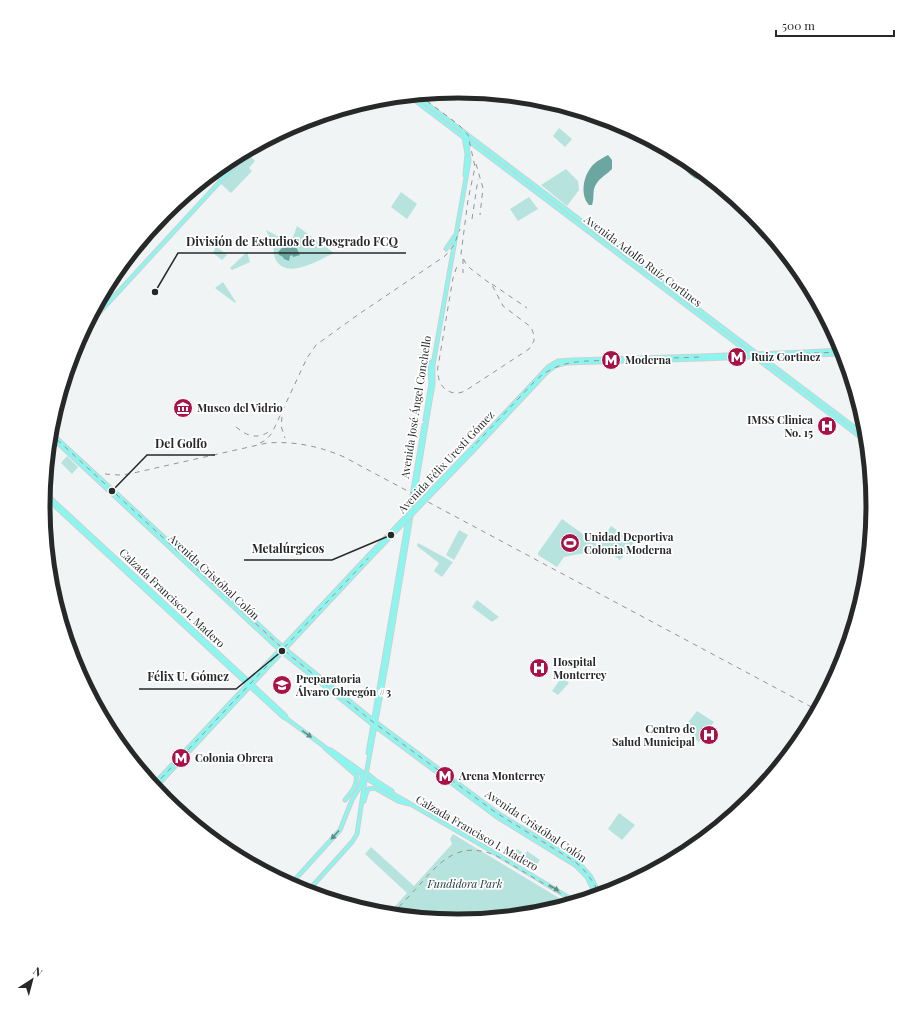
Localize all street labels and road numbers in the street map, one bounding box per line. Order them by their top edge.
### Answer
street label: Avenida Adolfo Ruíz Cortines [581,211,705,310]
street label: Avenida José Ángel Conchello [397,334,434,480]
street label: Avenida Félix Uresti Gómez [393,407,497,517]
street label: Avenida Cristóbal Colón [165,530,263,623]
street label: Calzada Francisco I. Madero [116,545,228,651]
street label: Avenida Cristóbal Colón [482,785,590,865]
street label: Calzada Francisco I. Madero [413,791,541,874]

